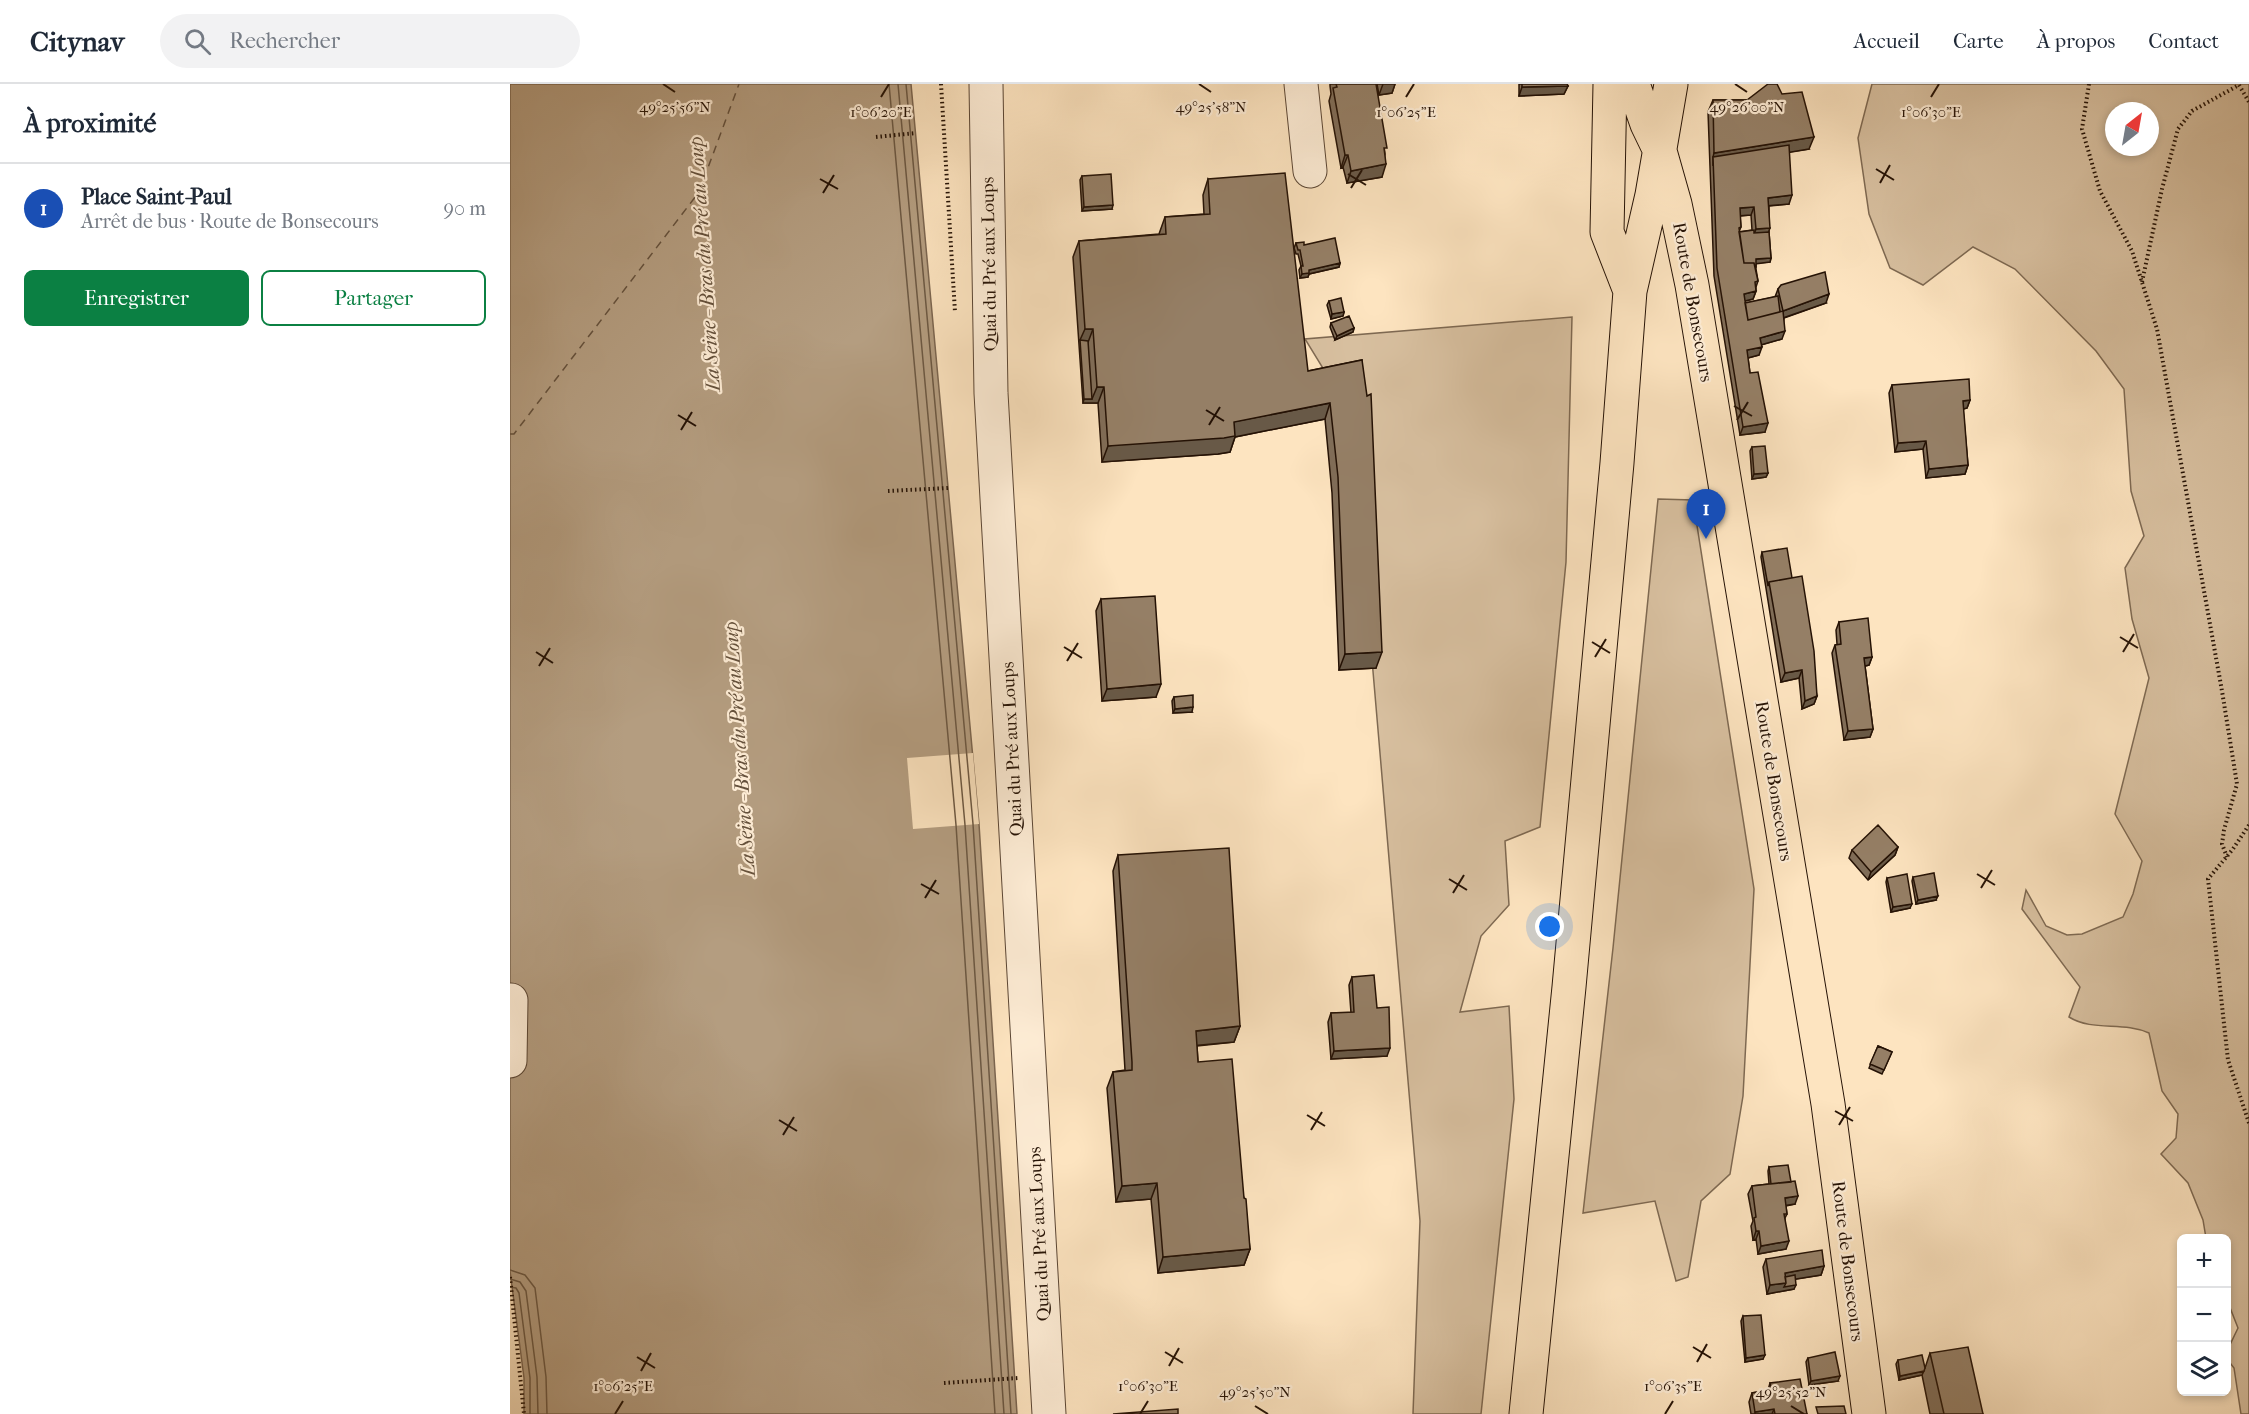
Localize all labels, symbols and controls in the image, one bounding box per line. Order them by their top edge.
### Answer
search box [160,14,580,68]
text: Citynav [30,25,124,58]
icon: search [181,25,214,58]
text: Rechercher [229,28,340,54]
text: Accueil [1854,29,1920,53]
text: Carte [1953,29,2004,53]
text: À propos [2037,29,2115,53]
text: Contact [2148,29,2219,53]
text: 49°25'56"N [639,98,711,116]
text: 49°25'58"N [1176,98,1247,116]
text: 49°26'00"N [1709,98,1785,116]
north arrow [2105,102,2159,156]
text: 1°06'20"E [850,103,912,121]
text: 1°06'25"E [1376,103,1436,121]
text: 1°06'30"E [1901,103,1961,121]
text: À proximité [24,108,156,139]
water label: La Seine - Bras du Pré au Loup [684,136,725,394]
street label: Quai du Pré aux Loups [977,176,1002,352]
text: Place Saint-Paul [81,184,232,210]
text: 1 [40,197,47,220]
text: 90 m [444,197,486,220]
text: Arrêt de bus · Route de Bonsecours [81,210,379,233]
street label: Route de Bonsecours [1668,221,1717,384]
button: Enregistrer [24,270,249,326]
button: Partager [261,270,486,326]
pin: 1 [1686,490,1726,539]
water label: La Seine - Bras du Pré au Loup [719,621,760,879]
street label: Quai du Pré aux Loups [997,661,1028,837]
street label: Route de Bonsecours [1750,700,1797,863]
your location [1535,912,1564,941]
street label: Quai du Pré aux Loups [1024,1146,1055,1322]
street label: Route de Bonsecours [1827,1180,1868,1343]
map controls [2177,1234,2231,1396]
button: + [2177,1234,2231,1288]
button: − [2177,1288,2231,1342]
button: layers [2177,1342,2231,1396]
text: 1°06'25"E [593,1377,653,1395]
text: 1°06'30"E [1118,1377,1178,1395]
text: 1°06'35"E [1644,1377,1702,1395]
text: 49°25'50"N [1219,1383,1291,1401]
text: 49°25'52"N [1755,1383,1827,1401]

